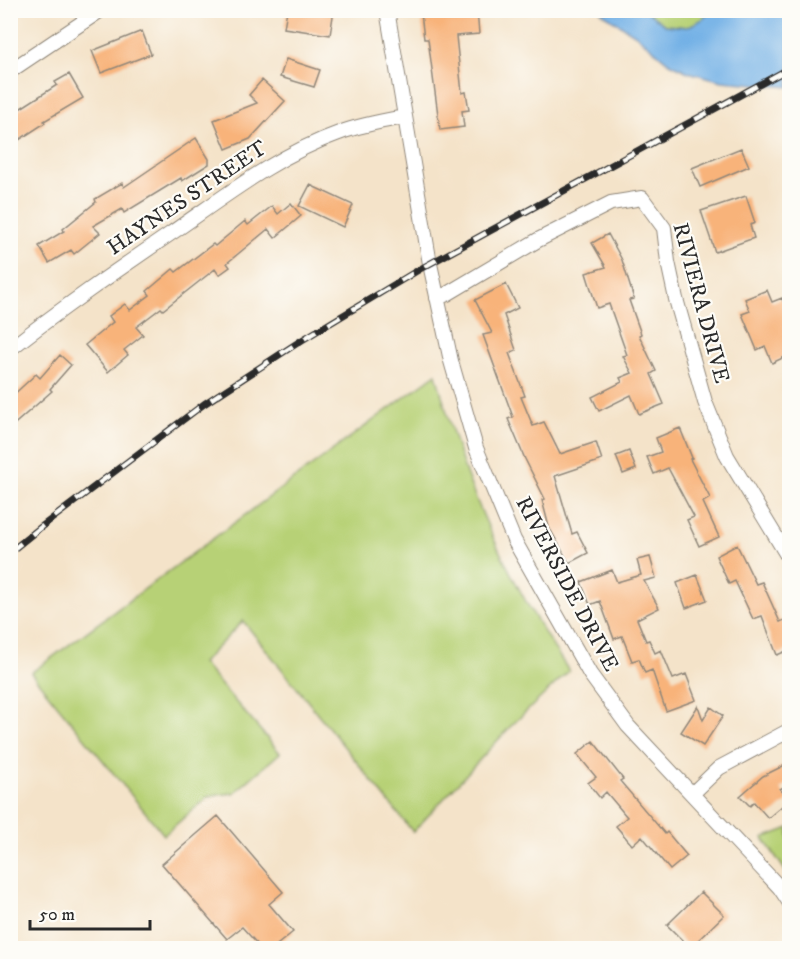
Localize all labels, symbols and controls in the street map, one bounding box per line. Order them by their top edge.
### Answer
street label: HAYNES STREET [102,134,272,261]
street label: RIVIERA DRIVE [667,220,735,386]
street label: RIVERSIDE DRIVE [509,492,625,676]
scale bar [30,893,150,931]
text: 50 m [39,904,75,926]

